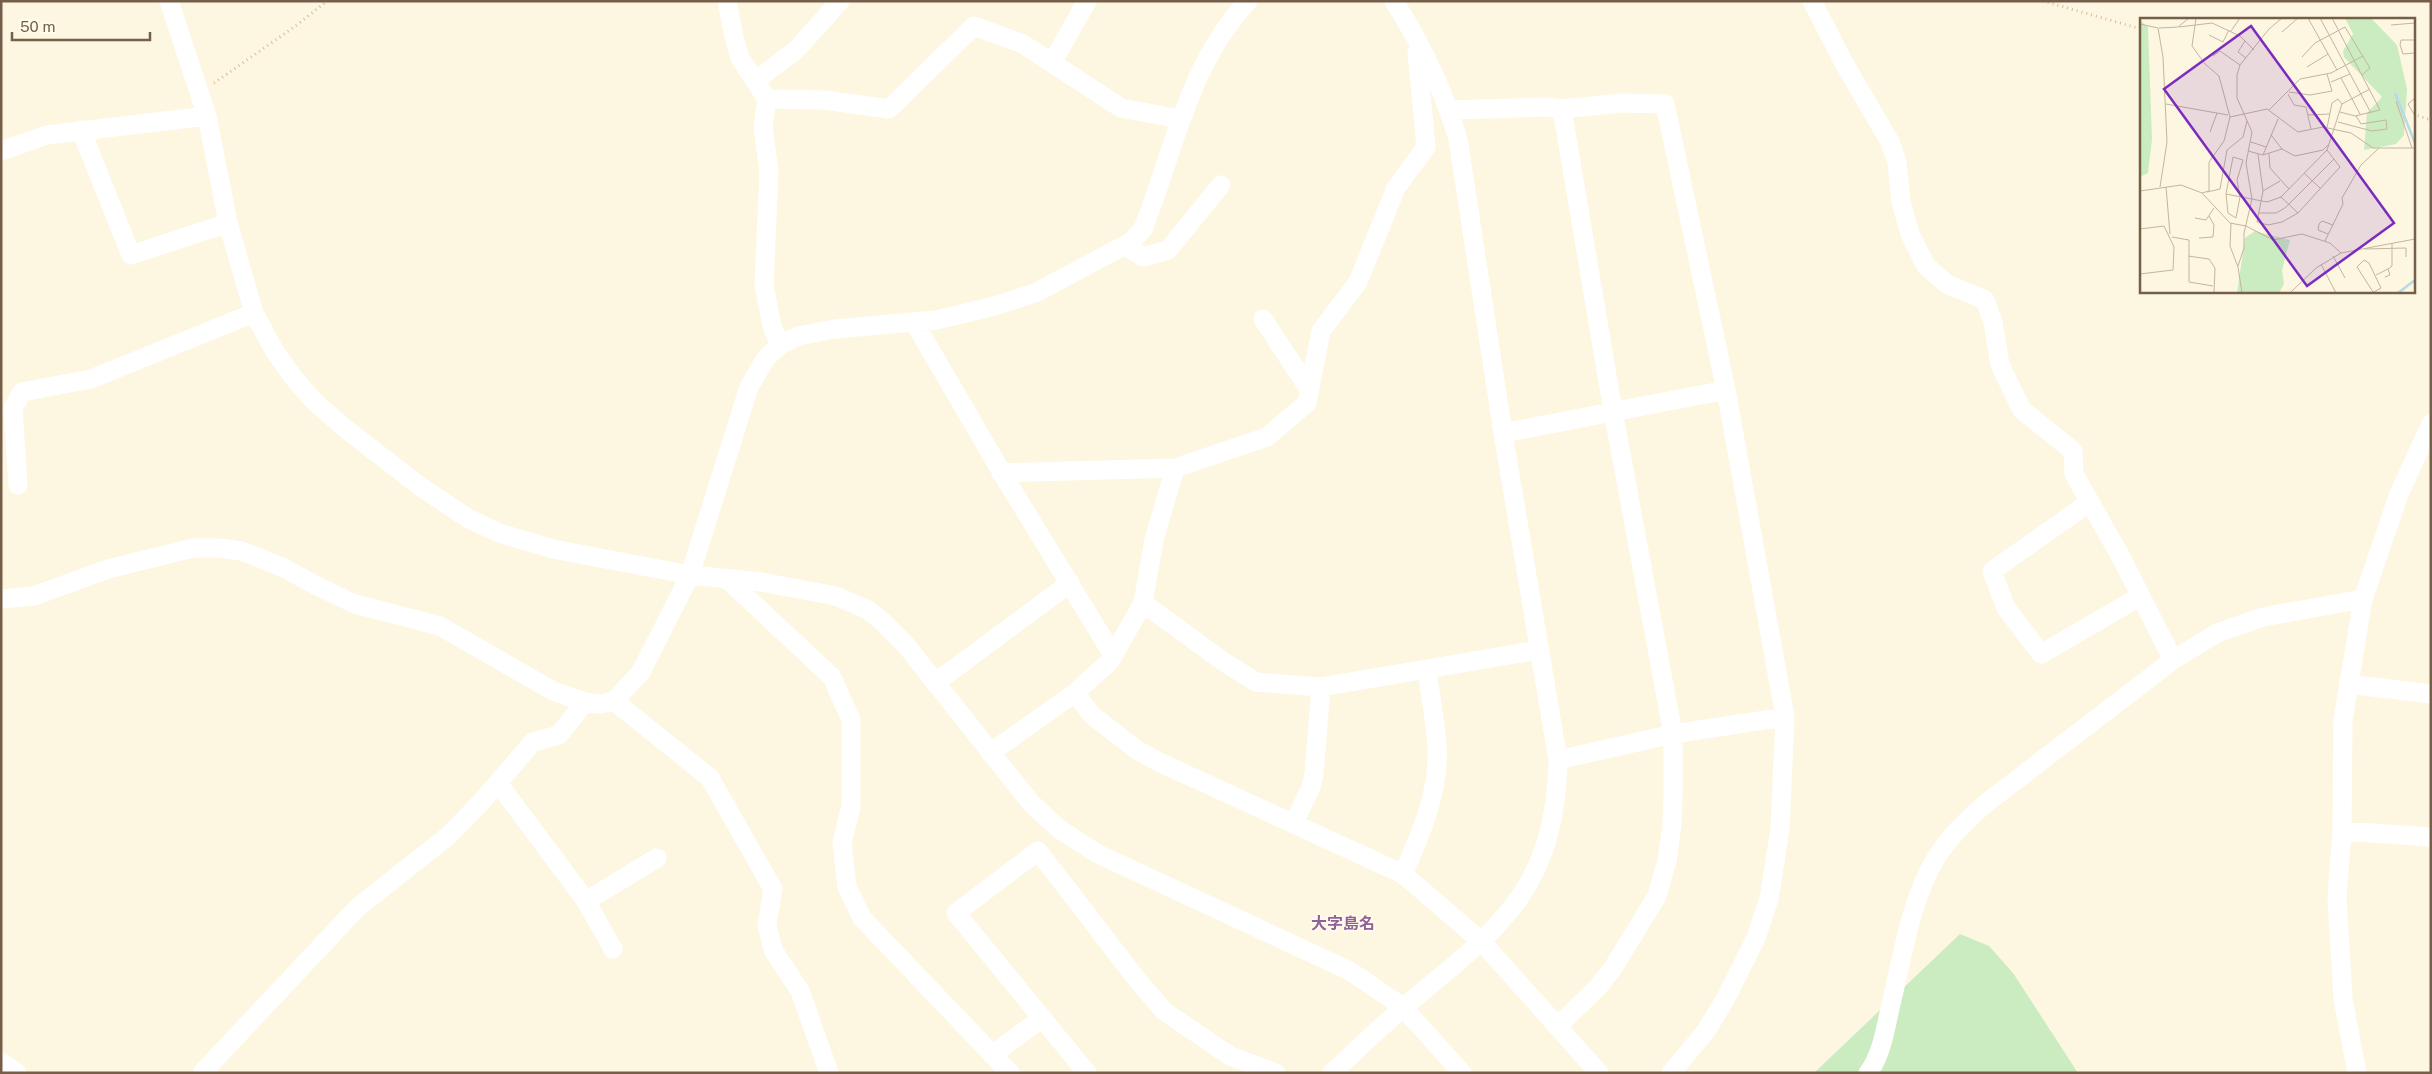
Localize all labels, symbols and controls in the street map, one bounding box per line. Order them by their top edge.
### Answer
scale bar [12,10,150,42]
text: 50 m [20,18,55,35]
inset map [2140,18,2414,292]
district label: 大字島名 [1311,914,1375,933]

